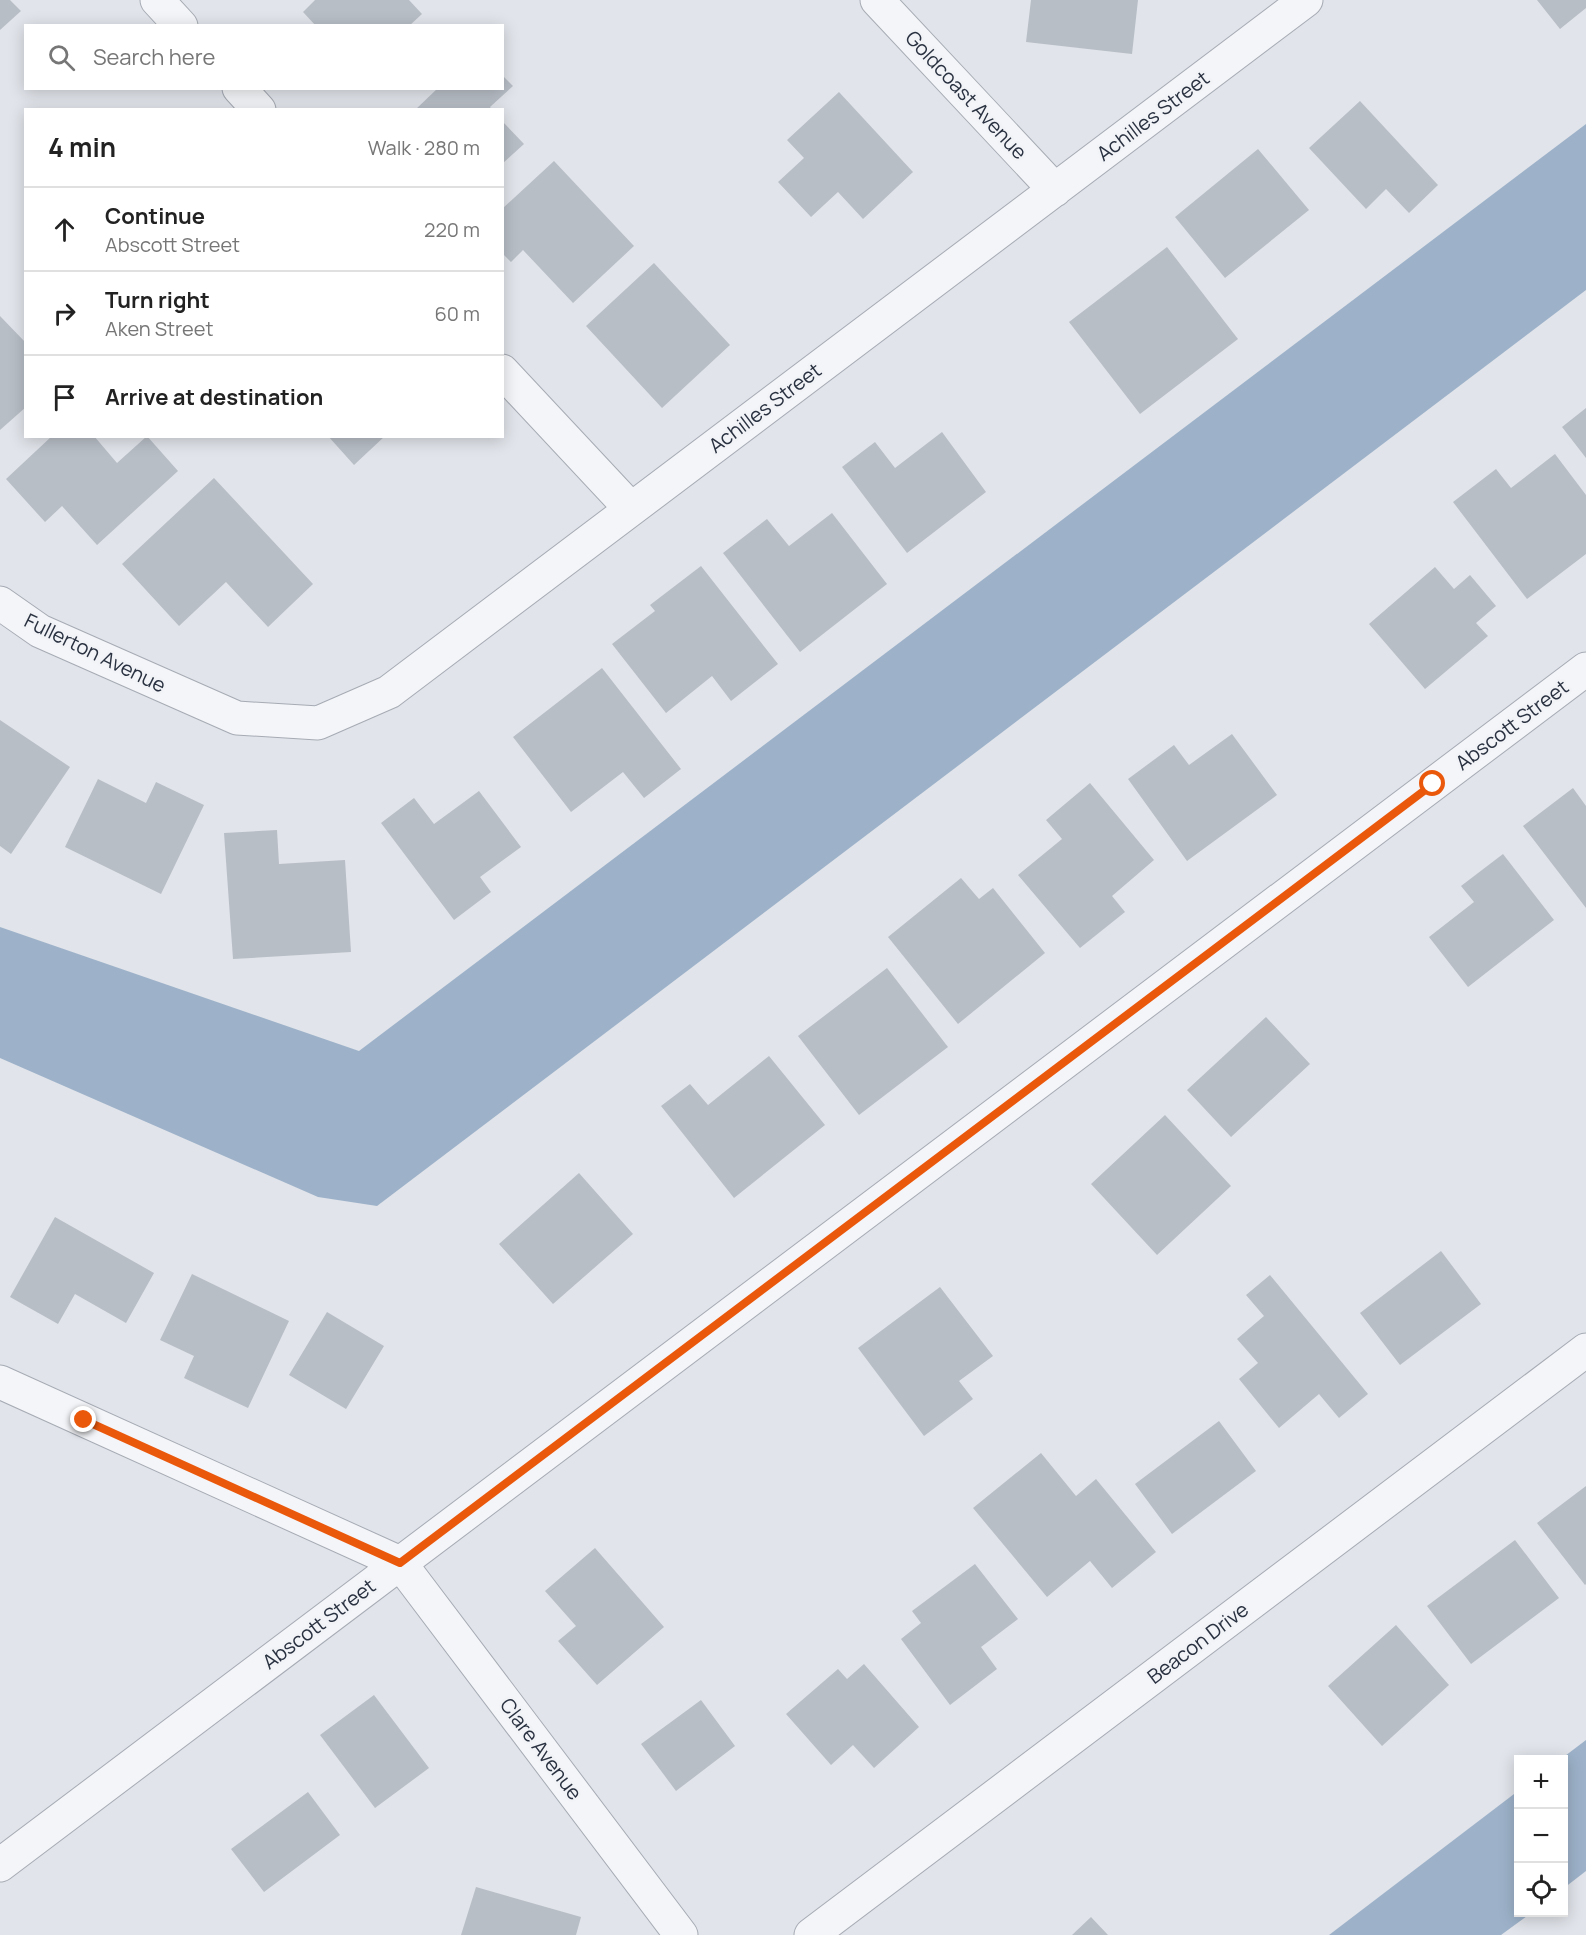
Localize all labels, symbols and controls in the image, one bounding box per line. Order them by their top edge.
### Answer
search box [24,24,504,90]
street label: Goldcoast Avenue [899,24,1033,165]
icon: search [45,41,78,74]
text: Search here [93,42,215,72]
street label: Achilles Street [1091,64,1215,167]
text: 4 min [48,129,116,165]
text: Walk · 280 m [368,134,480,161]
text: Continue [105,201,205,231]
icon: ahead [48,213,81,246]
text: 220 m [424,216,480,243]
text: Abscott Street [105,231,240,258]
text: Turn right [105,285,210,315]
icon: right [48,297,81,330]
text: 60 m [434,300,480,327]
text: Aken Street [105,315,213,342]
street label: Achilles Street [703,356,827,459]
icon: arrive [48,381,81,414]
text: Arrive at destination [105,382,323,412]
street label: Fullerton Avenue [20,607,170,698]
street label: Abscott Street [1450,673,1574,776]
route start [1419,770,1445,796]
route end [70,1406,96,1432]
street label: Abscott Street [257,1572,381,1675]
street label: Beacon Drive [1142,1596,1254,1690]
street label: Clare Avenue [494,1692,589,1805]
map controls [1514,1755,1568,1917]
button: + [1514,1755,1568,1809]
button: − [1514,1809,1568,1863]
button: locate [1514,1863,1568,1917]

